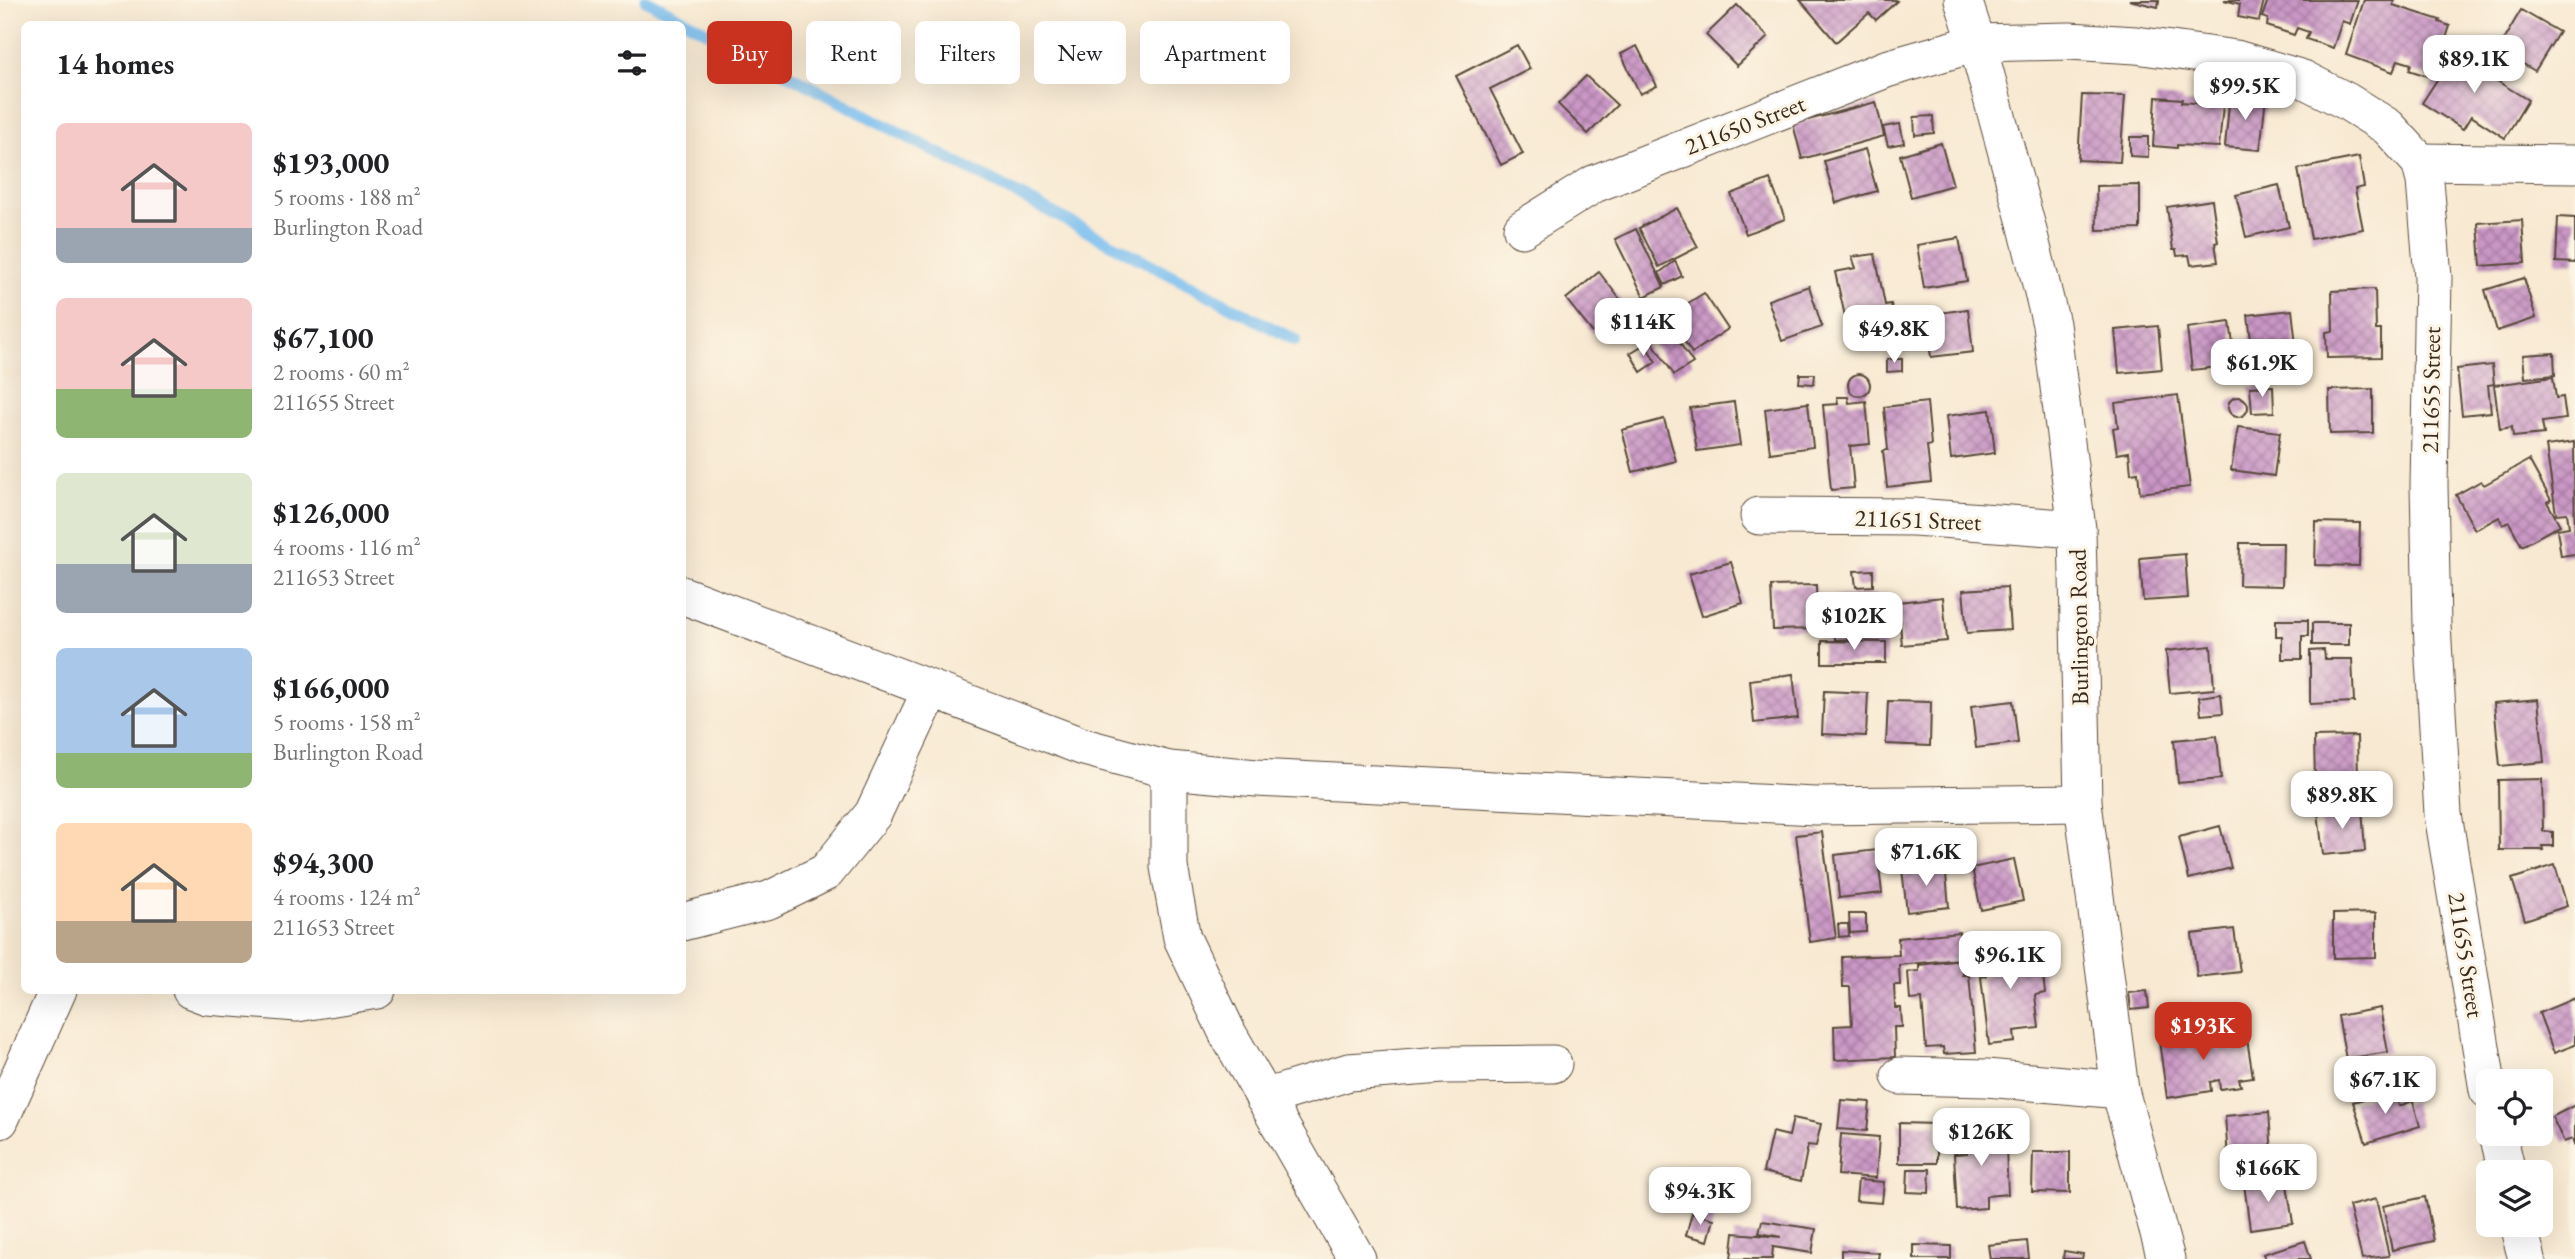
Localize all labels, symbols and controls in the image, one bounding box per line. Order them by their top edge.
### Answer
chip: Buy [707,21,792,84]
chip: Rent [806,21,901,84]
chip: Filters [915,21,1020,84]
chip: New [1034,21,1126,84]
chip: Apartment [1140,21,1290,84]
pin: $89.1K [2417,36,2531,95]
text: $89.1K [2439,43,2509,73]
text: 14 homes [56,44,174,83]
icon: filters [613,44,651,82]
pin: $99.5K [2188,62,2302,122]
text: $99.5K [2210,70,2280,100]
street label: 211650 Street [1680,87,1810,162]
text: $193,000 [273,143,389,182]
icon: home [112,151,196,235]
text: 5 rooms · 188 m² [273,182,421,212]
text: Burlington Road [273,212,423,242]
pin: $114K [1594,298,1692,358]
text: $114K [1611,306,1675,336]
pin: $49.8K [1837,306,1951,365]
text: $49.8K [1859,313,1929,343]
text: $67,100 [273,318,374,357]
icon: home [112,326,196,410]
street label: 211655 Street [2414,326,2447,454]
pin: $61.9K [2205,340,2319,399]
text: $61.9K [2227,347,2297,377]
text: 2 rooms · 60 m² [273,357,410,387]
text: 211655 Street [273,387,394,417]
text: $126,000 [273,493,389,532]
icon: home [112,501,196,585]
street label: 211651 Street [1854,502,1982,537]
text: 4 rooms · 116 m² [273,532,421,562]
street label: Burlington Road [2062,548,2095,706]
text: 211653 Street [273,562,394,592]
pin: $102K [1805,592,1903,652]
text: $102K [1822,600,1886,630]
text: $166,000 [273,668,389,707]
icon: home [112,676,196,760]
text: 5 rooms · 158 m² [273,707,421,737]
text: Burlington Road [273,737,423,767]
pin: $89.8K [2285,772,2399,831]
text: $89.8K [2307,779,2377,809]
pin: $71.6K [1869,828,1983,888]
text: $71.6K [1891,836,1961,866]
text: $94,300 [273,843,374,882]
icon: home [112,851,196,935]
text: 4 rooms · 124 m² [273,882,421,912]
street label: 211655 Street [2441,890,2492,1020]
text: 211653 Street [273,912,394,942]
pin: $96.1K [1953,932,2067,991]
text: $96.1K [1975,939,2045,969]
pin: $193K [2154,1002,2252,1062]
text: $193K [2171,1010,2235,1040]
pin: $67.1K [2328,1056,2442,1116]
text: $67.1K [2350,1064,2420,1094]
map controls [2476,1069,2553,1237]
button: locate [2476,1069,2553,1146]
pin: $126K [1932,1108,2030,1168]
text: $126K [1949,1116,2013,1146]
pin: $166K [2219,1144,2317,1204]
text: $166K [2236,1152,2300,1182]
button: layers [2476,1160,2553,1237]
pin: $94.3K [1643,1168,1757,1227]
text: $94.3K [1665,1175,1735,1205]

